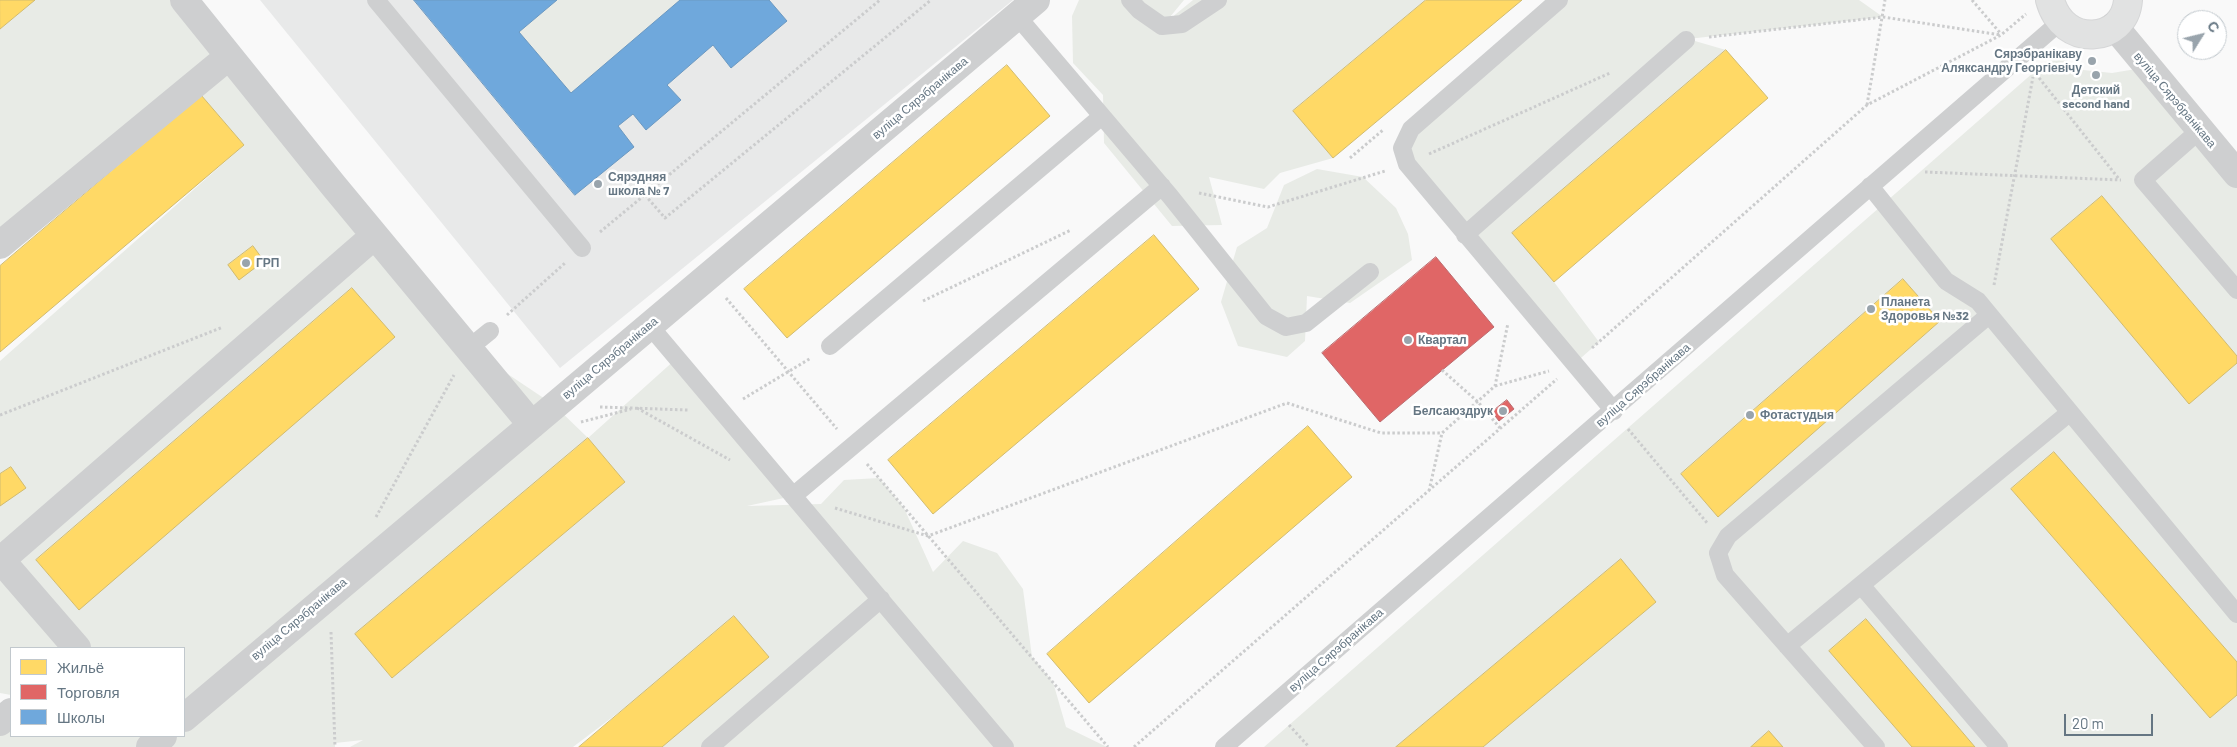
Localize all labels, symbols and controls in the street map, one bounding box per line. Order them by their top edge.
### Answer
north arrow [2177,10,2227,60]
text: С [2204,17,2224,36]
place label: Сярэбранікаву Аляксандру Георгіевічу [1941,47,2082,75]
street label: вуліца Сярэбранікава [2131,49,2219,151]
street label: вуліца Сярэбранікава [869,54,971,142]
marker: Сярэбранікаву Аляксандру Георгіевічу [2086,55,2098,67]
marker: Детский second hand [2090,69,2102,81]
place label: Детский second hand [2062,83,2130,111]
place label: Сярэдняя школа № 7 [608,170,669,198]
marker: Сярэдняя школа № 7 [592,178,604,190]
place label: ГРП [256,256,279,270]
marker: ГРП [240,257,252,269]
place label: Планета Здоровья №32 [1881,295,1969,323]
marker: Планета Здоровья №32 [1865,303,1877,315]
street label: вуліца Сярэбранікава [559,314,661,402]
place label: Квартал [1418,333,1467,347]
marker: Квартал [1402,334,1414,346]
street label: вуліца Сярэбранікава [1593,340,1693,430]
place label: Белсаюздрук [1413,404,1493,418]
marker: Белсаюздрук [1497,405,1509,417]
place label: Фотастудыя [1760,408,1834,422]
marker: Фотастудыя [1744,409,1756,421]
street label: вуліца Сярэбранікава [248,575,350,663]
street label: вуліца Сярэбранікава [1286,605,1386,695]
legend [10,647,185,737]
text: Жильё [57,658,104,676]
text: Торговля [57,683,120,701]
scale bar [2067,704,2156,736]
text: Школы [57,708,105,726]
text: 20 m [2072,714,2104,732]

